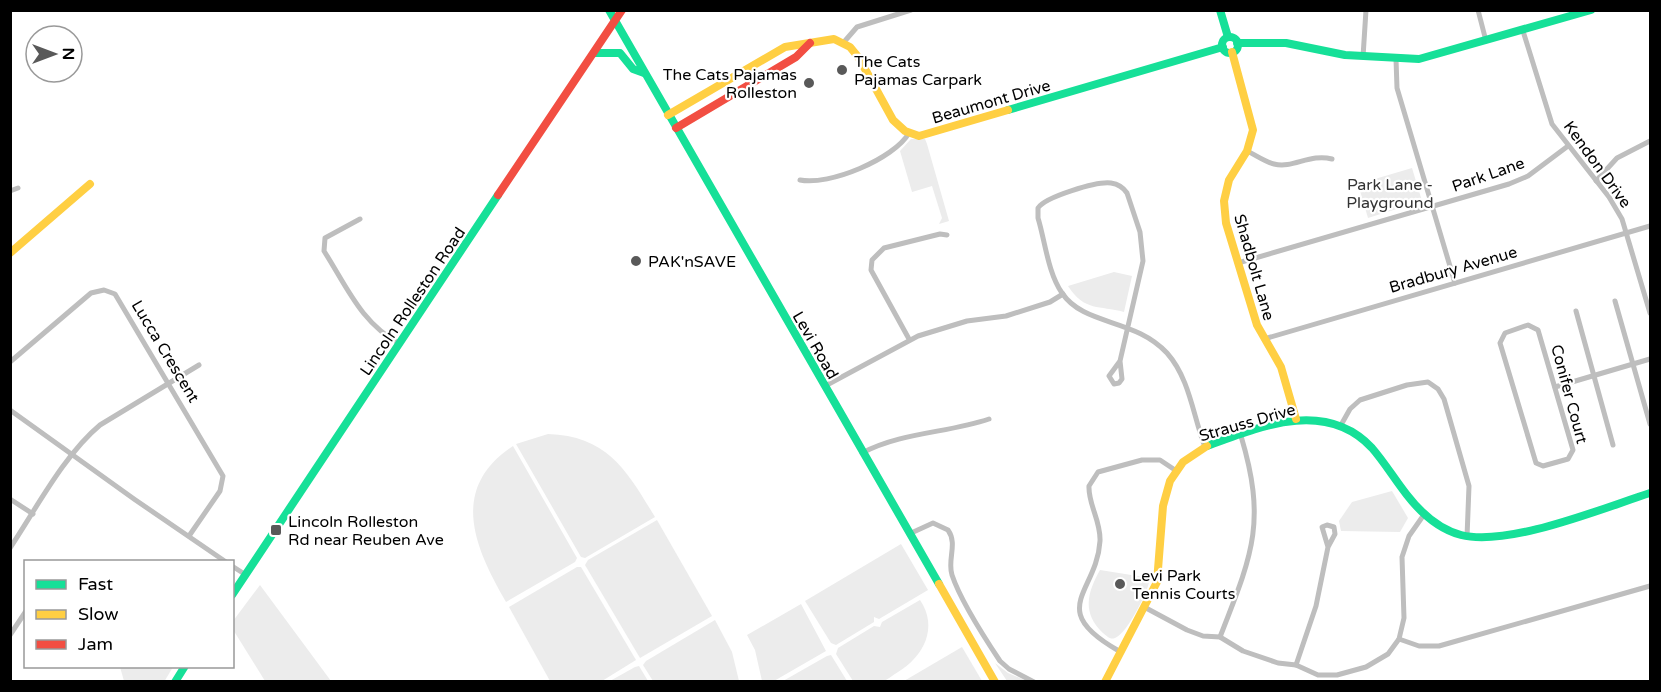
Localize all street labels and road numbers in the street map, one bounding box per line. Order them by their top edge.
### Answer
street label: Beaumont Drive [930,75,1053,128]
street label: Kendon Drive [1559,117,1635,212]
street label: Park Lane [1449,153,1527,197]
street label: Shadbolt Lane [1229,212,1279,323]
street label: Lincoln Rolleston Road [356,224,470,380]
street label: Bradbury Avenue [1387,242,1520,298]
street label: Lucca Crescent [127,297,204,406]
street label: Levi Road [788,308,843,383]
street label: Conifer Court [1546,342,1592,446]
street label: Strauss Drive [1197,400,1298,446]

